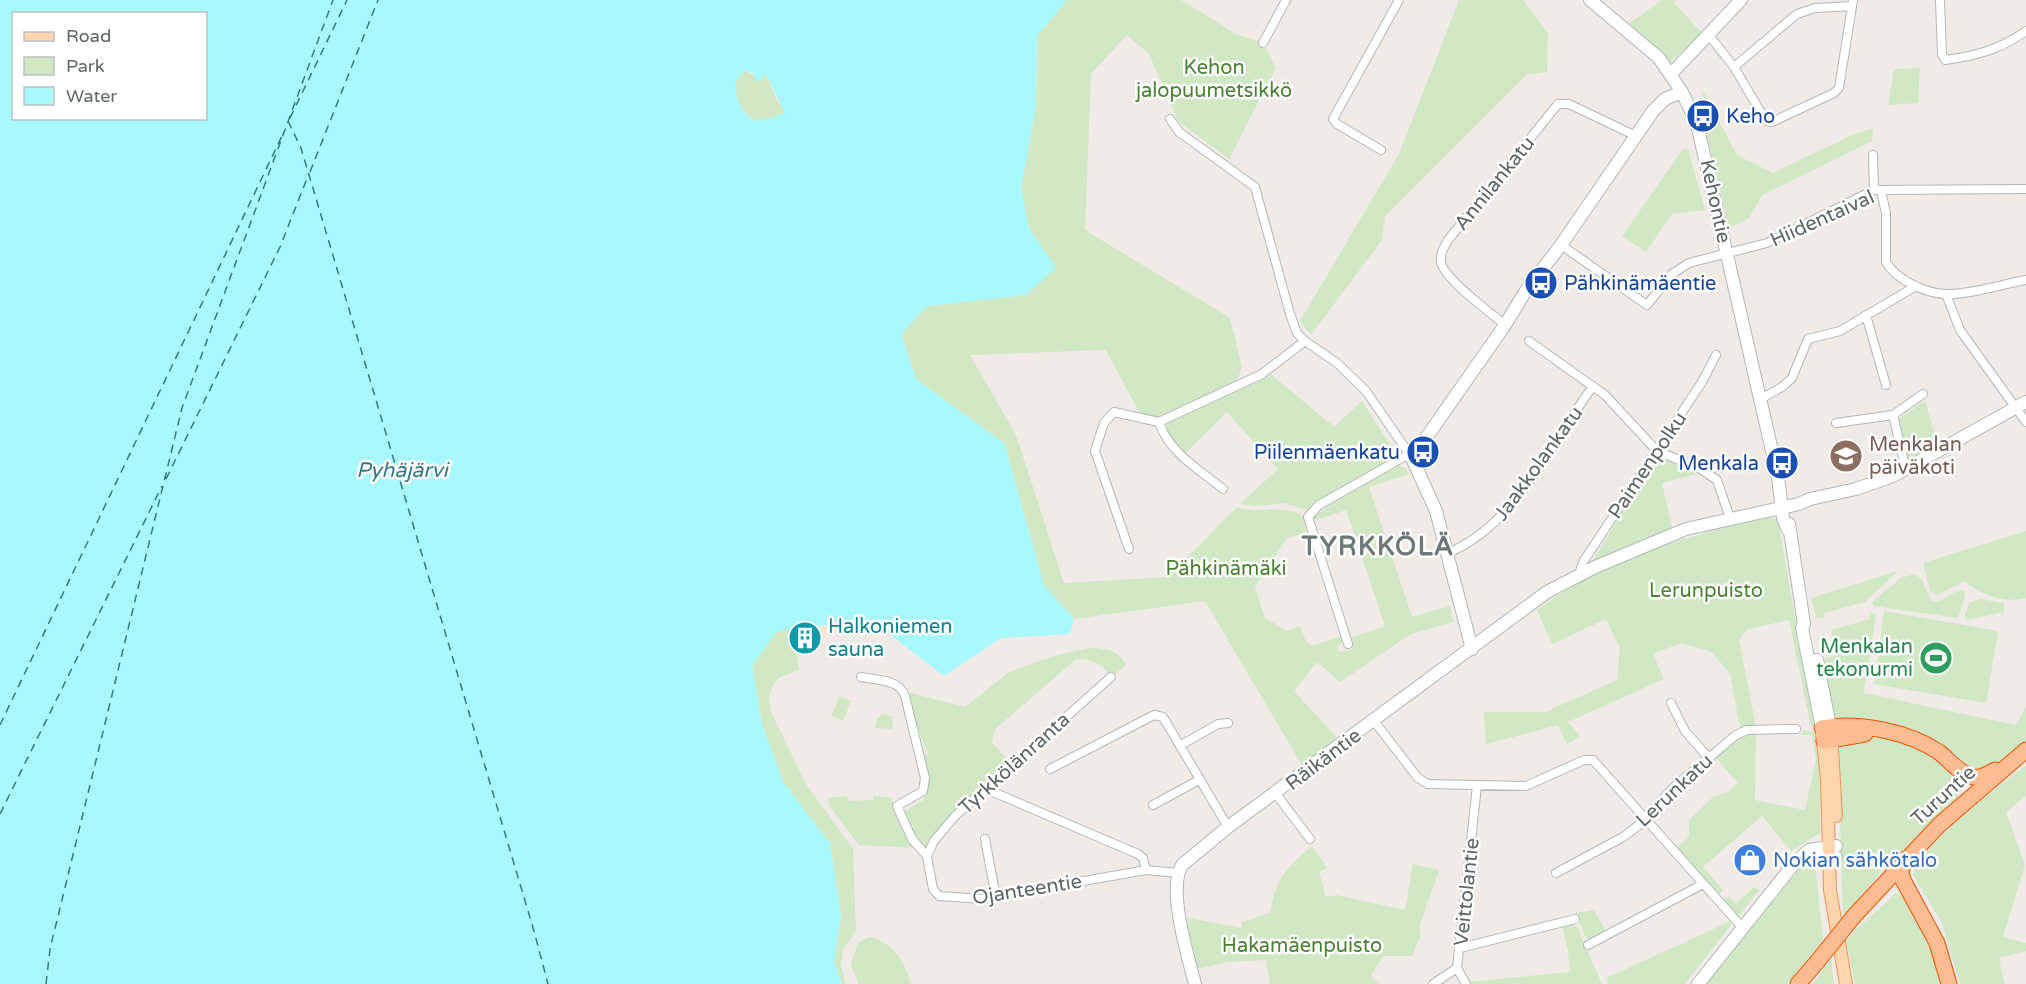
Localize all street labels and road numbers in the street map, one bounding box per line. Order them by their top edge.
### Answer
street label: Annilankatu [1450,132,1540,236]
street label: Kehontie [1694,157,1736,245]
street label: Hiidentaival [1767,185,1878,253]
street label: Jaakkolankatu [1489,402,1588,525]
street label: Paimenpolku [1603,408,1692,524]
street label: Tyrkkölänranta [954,708,1075,820]
street label: Räikäntie [1281,724,1366,796]
street label: Lerunkatu [1631,749,1718,832]
street label: Turuntie [1906,760,1981,831]
street label: Veittolantie [1449,837,1485,947]
street label: Ojanteentie [971,870,1084,910]

